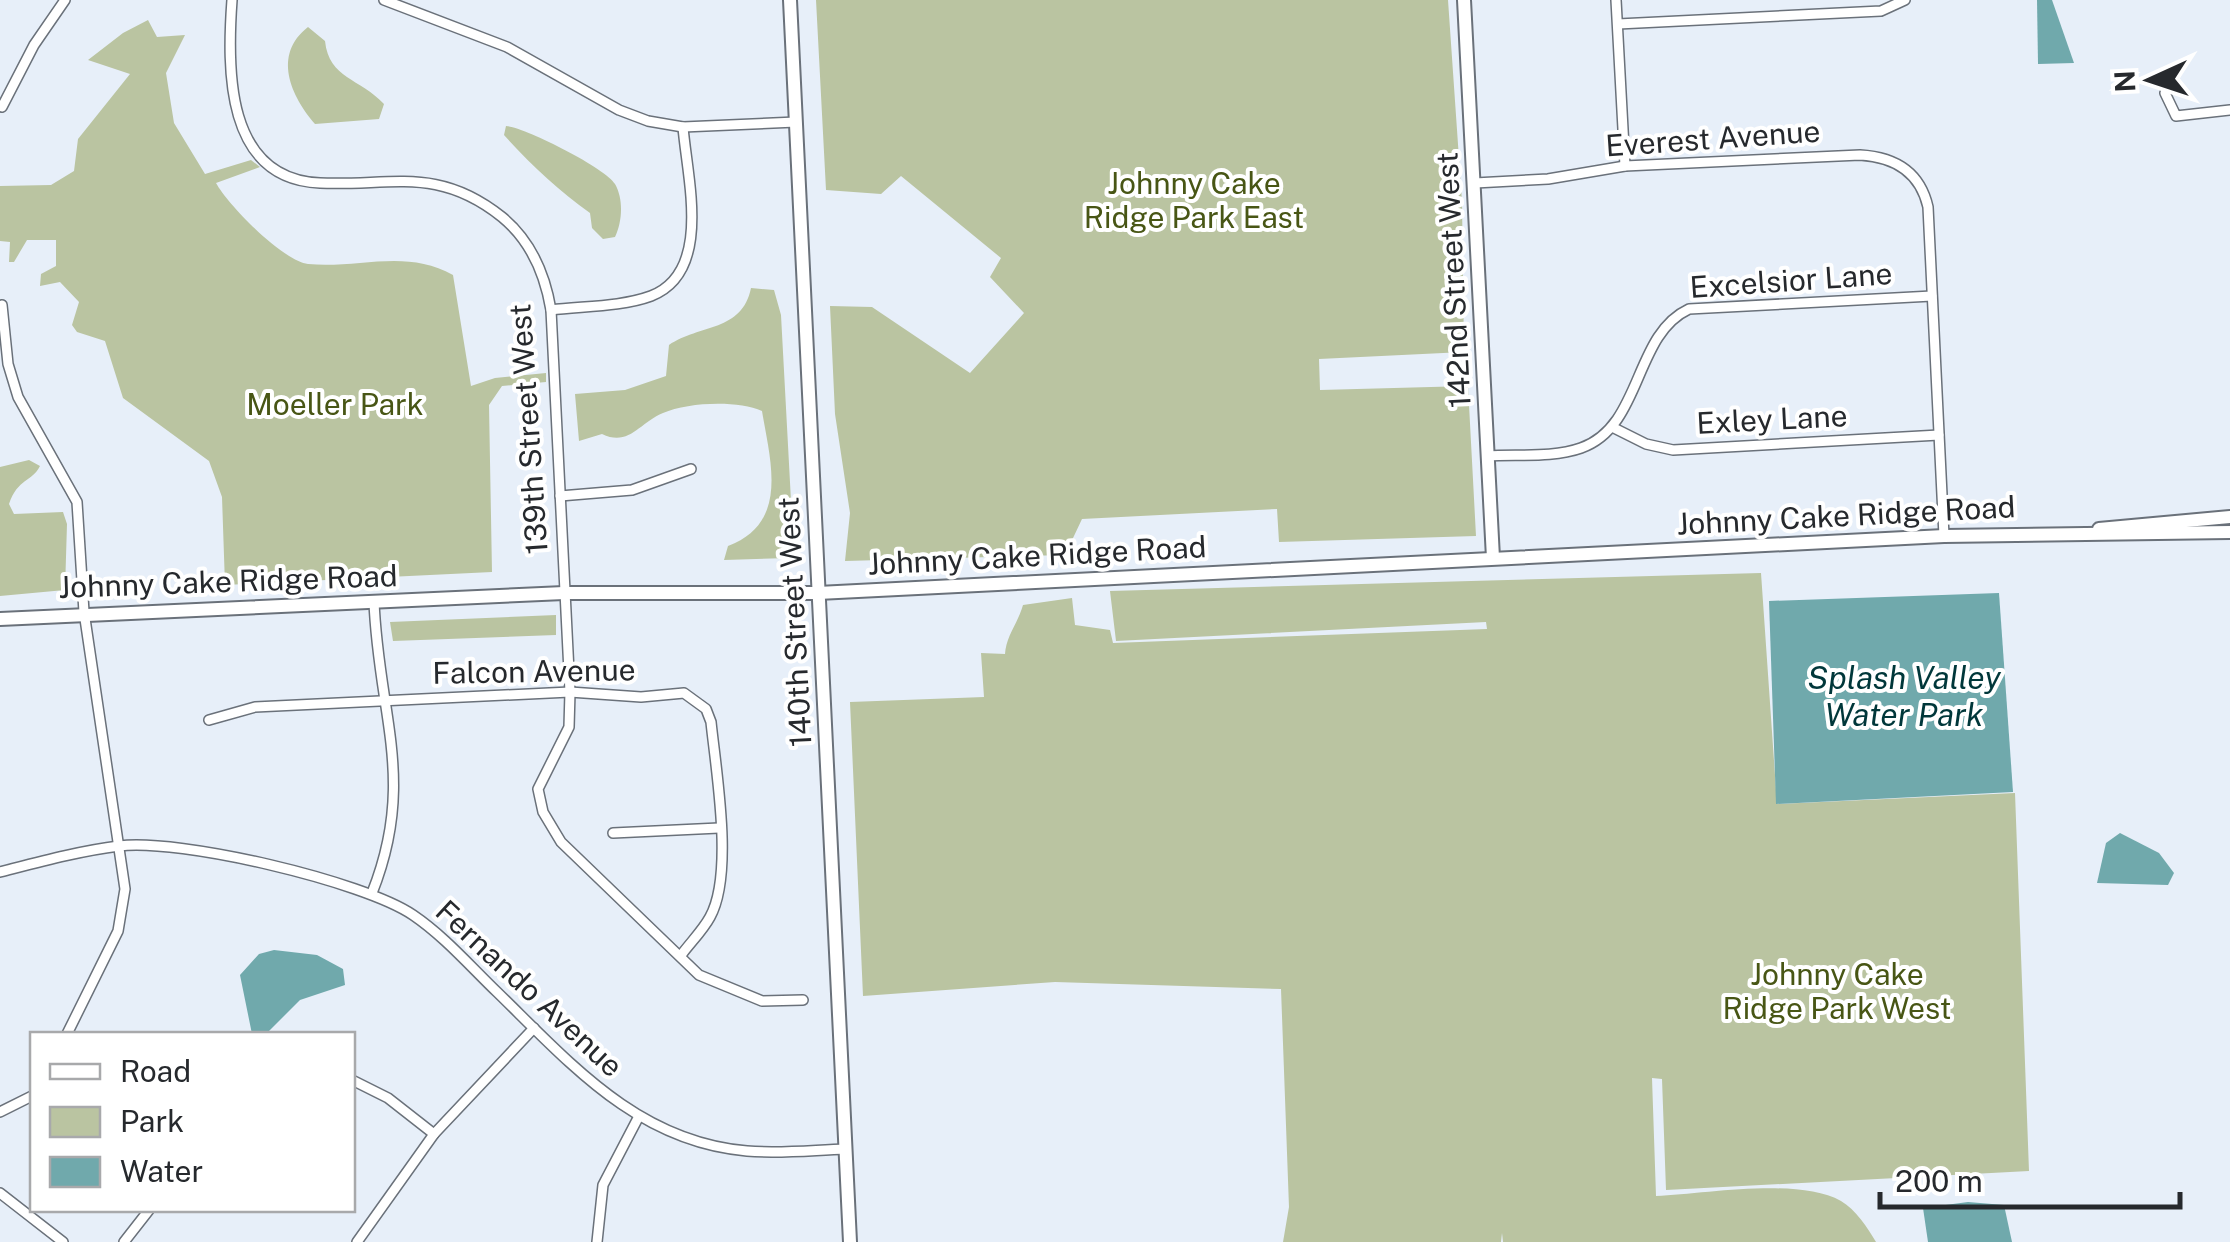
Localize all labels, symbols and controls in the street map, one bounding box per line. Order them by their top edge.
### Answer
north arrow [2100,30,2200,130]
text: N [2107,70,2142,93]
street label: Everest Avenue [1604,113,1822,163]
street label: 142nd Street West [1428,151,1478,409]
park label: Johnny Cake Ridge Park East [1084,165,1304,235]
street label: Excelsior Lane [1688,255,1893,305]
street label: 139th Street West [501,303,555,555]
park label: Moeller Park [246,386,424,422]
street label: Exley Lane [1695,397,1848,441]
street label: Johnny Cake Ridge Road [1676,488,2016,542]
street label: 140th Street West [769,496,819,748]
street label: Johnny Cake Ridge Road [867,528,1207,582]
street label: Johnny Cake Ridge Road [58,557,398,605]
street label: Falcon Avenue [432,651,636,691]
water label: Splash Valley Water Park [1807,659,2001,733]
street label: Fernando Avenue [429,892,631,1084]
park label: Johnny Cake Ridge Park West [1723,956,1951,1026]
legend [30,1032,355,1212]
text: Road [120,1053,191,1089]
text: Park [120,1103,184,1139]
scale bar [1880,1147,2180,1209]
text: Water [120,1153,203,1189]
text: 200 m [1895,1163,1983,1199]

